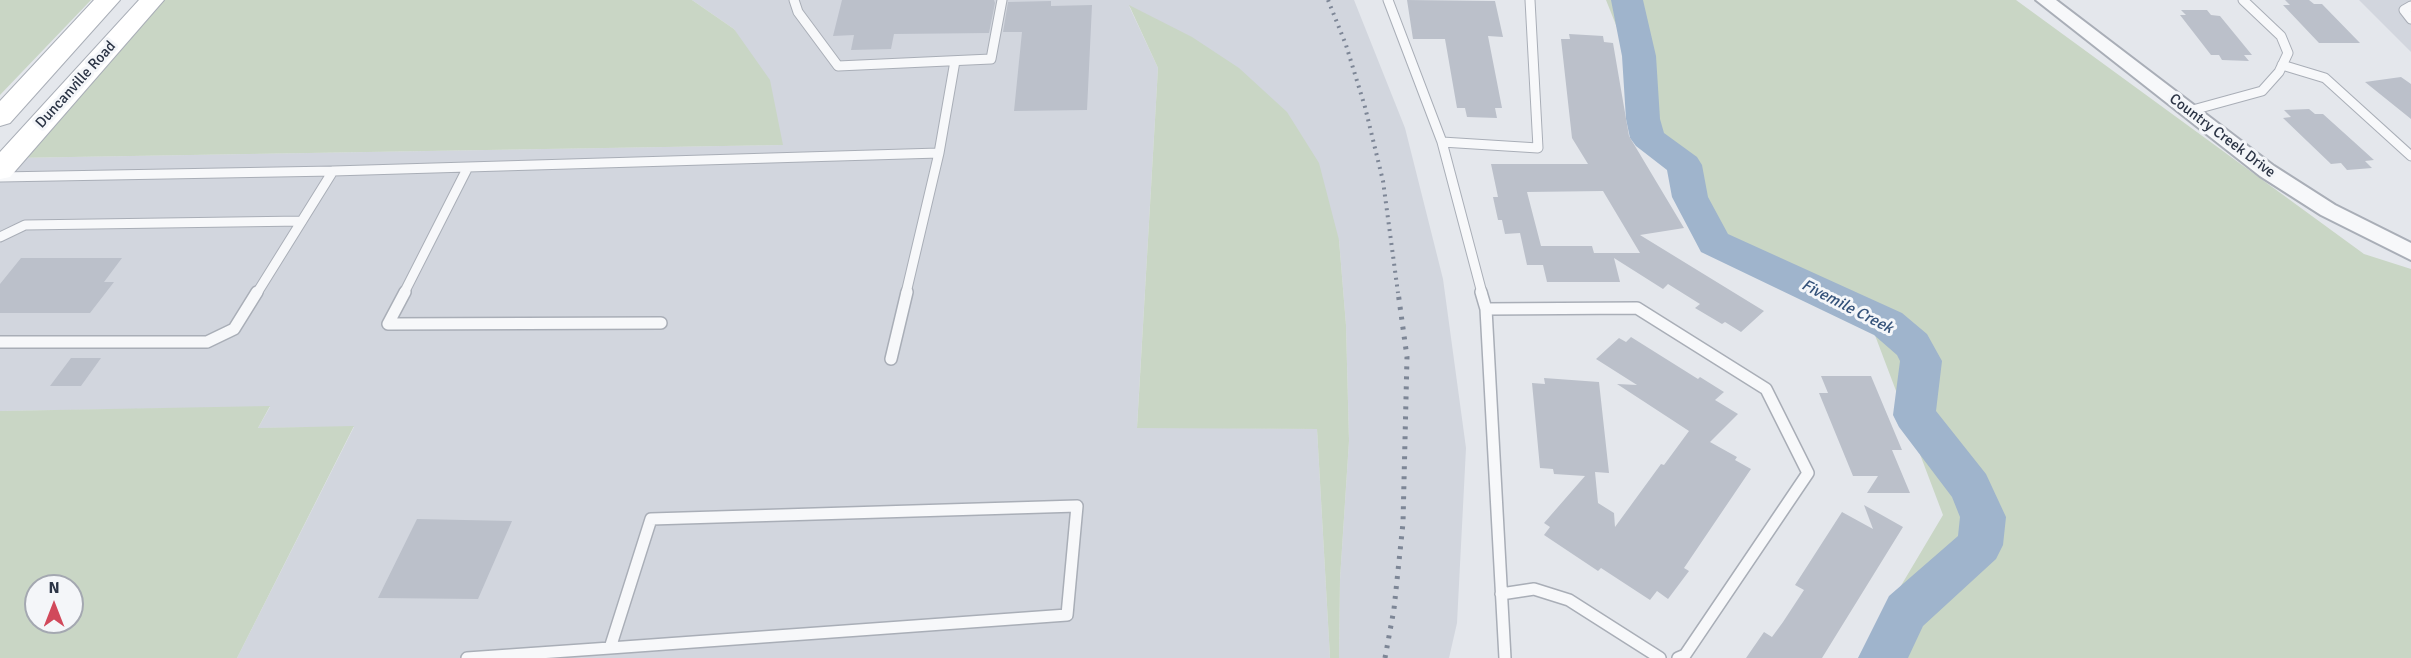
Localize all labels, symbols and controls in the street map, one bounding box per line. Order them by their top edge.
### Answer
street label: Duncanville Road [32,38,120,132]
street label: Country Creek Drive [2165,90,2279,182]
water label: Fivemile Creek [1798,276,1896,338]
north arrow [24,574,84,634]
text: N [48,578,60,598]

